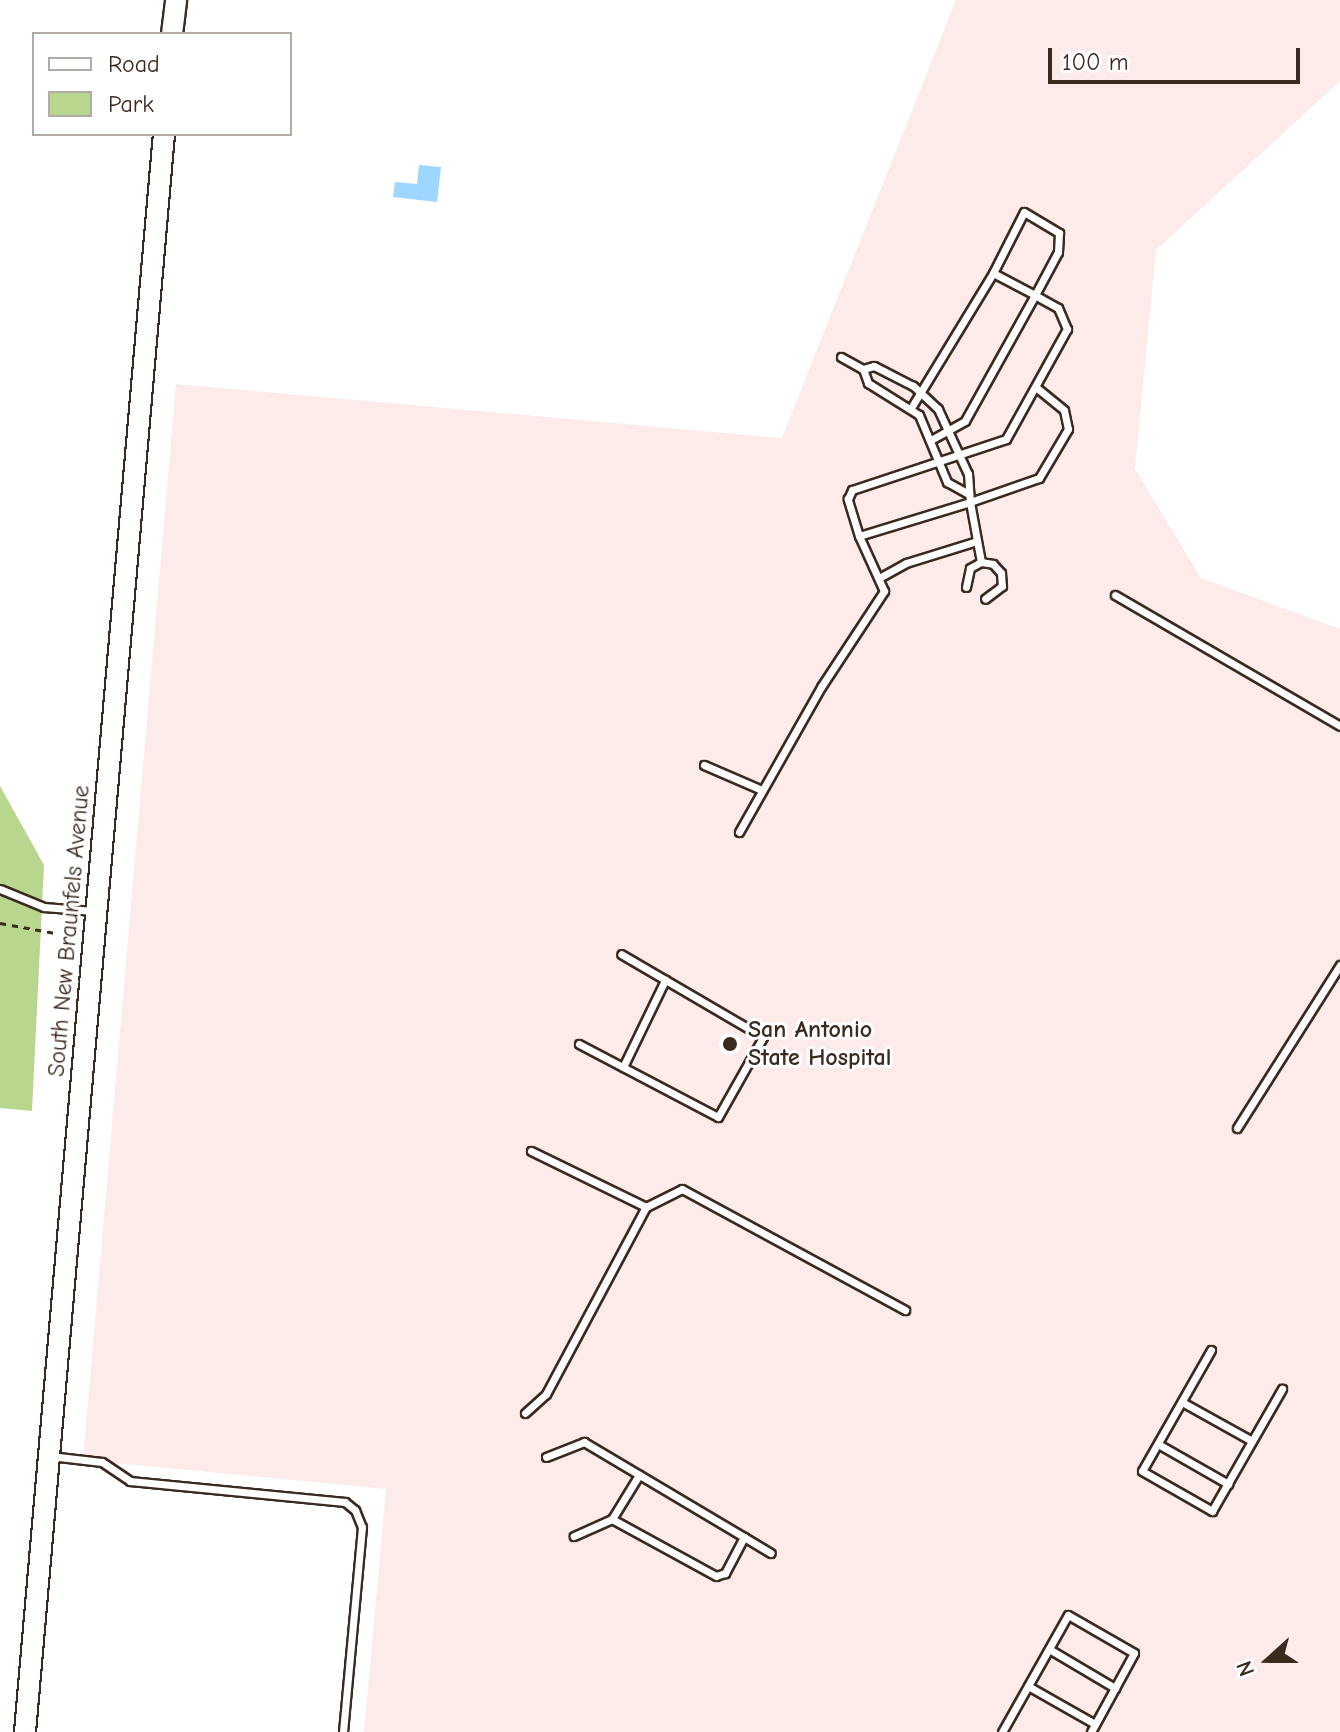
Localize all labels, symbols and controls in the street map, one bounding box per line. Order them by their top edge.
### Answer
legend [32,32,292,136]
scale bar [1052,32,1304,82]
text: 100 m [1062,48,1129,76]
text: Road [108,50,160,78]
text: Park [108,90,154,118]
street label: South New Braunfels Avenue [42,784,96,1078]
place label: San Antonio State Hospital [748,1016,891,1072]
marker: San Antonio State Hospital [719,1033,741,1055]
north arrow [1228,1620,1308,1700]
text: N [1231,1657,1260,1680]

